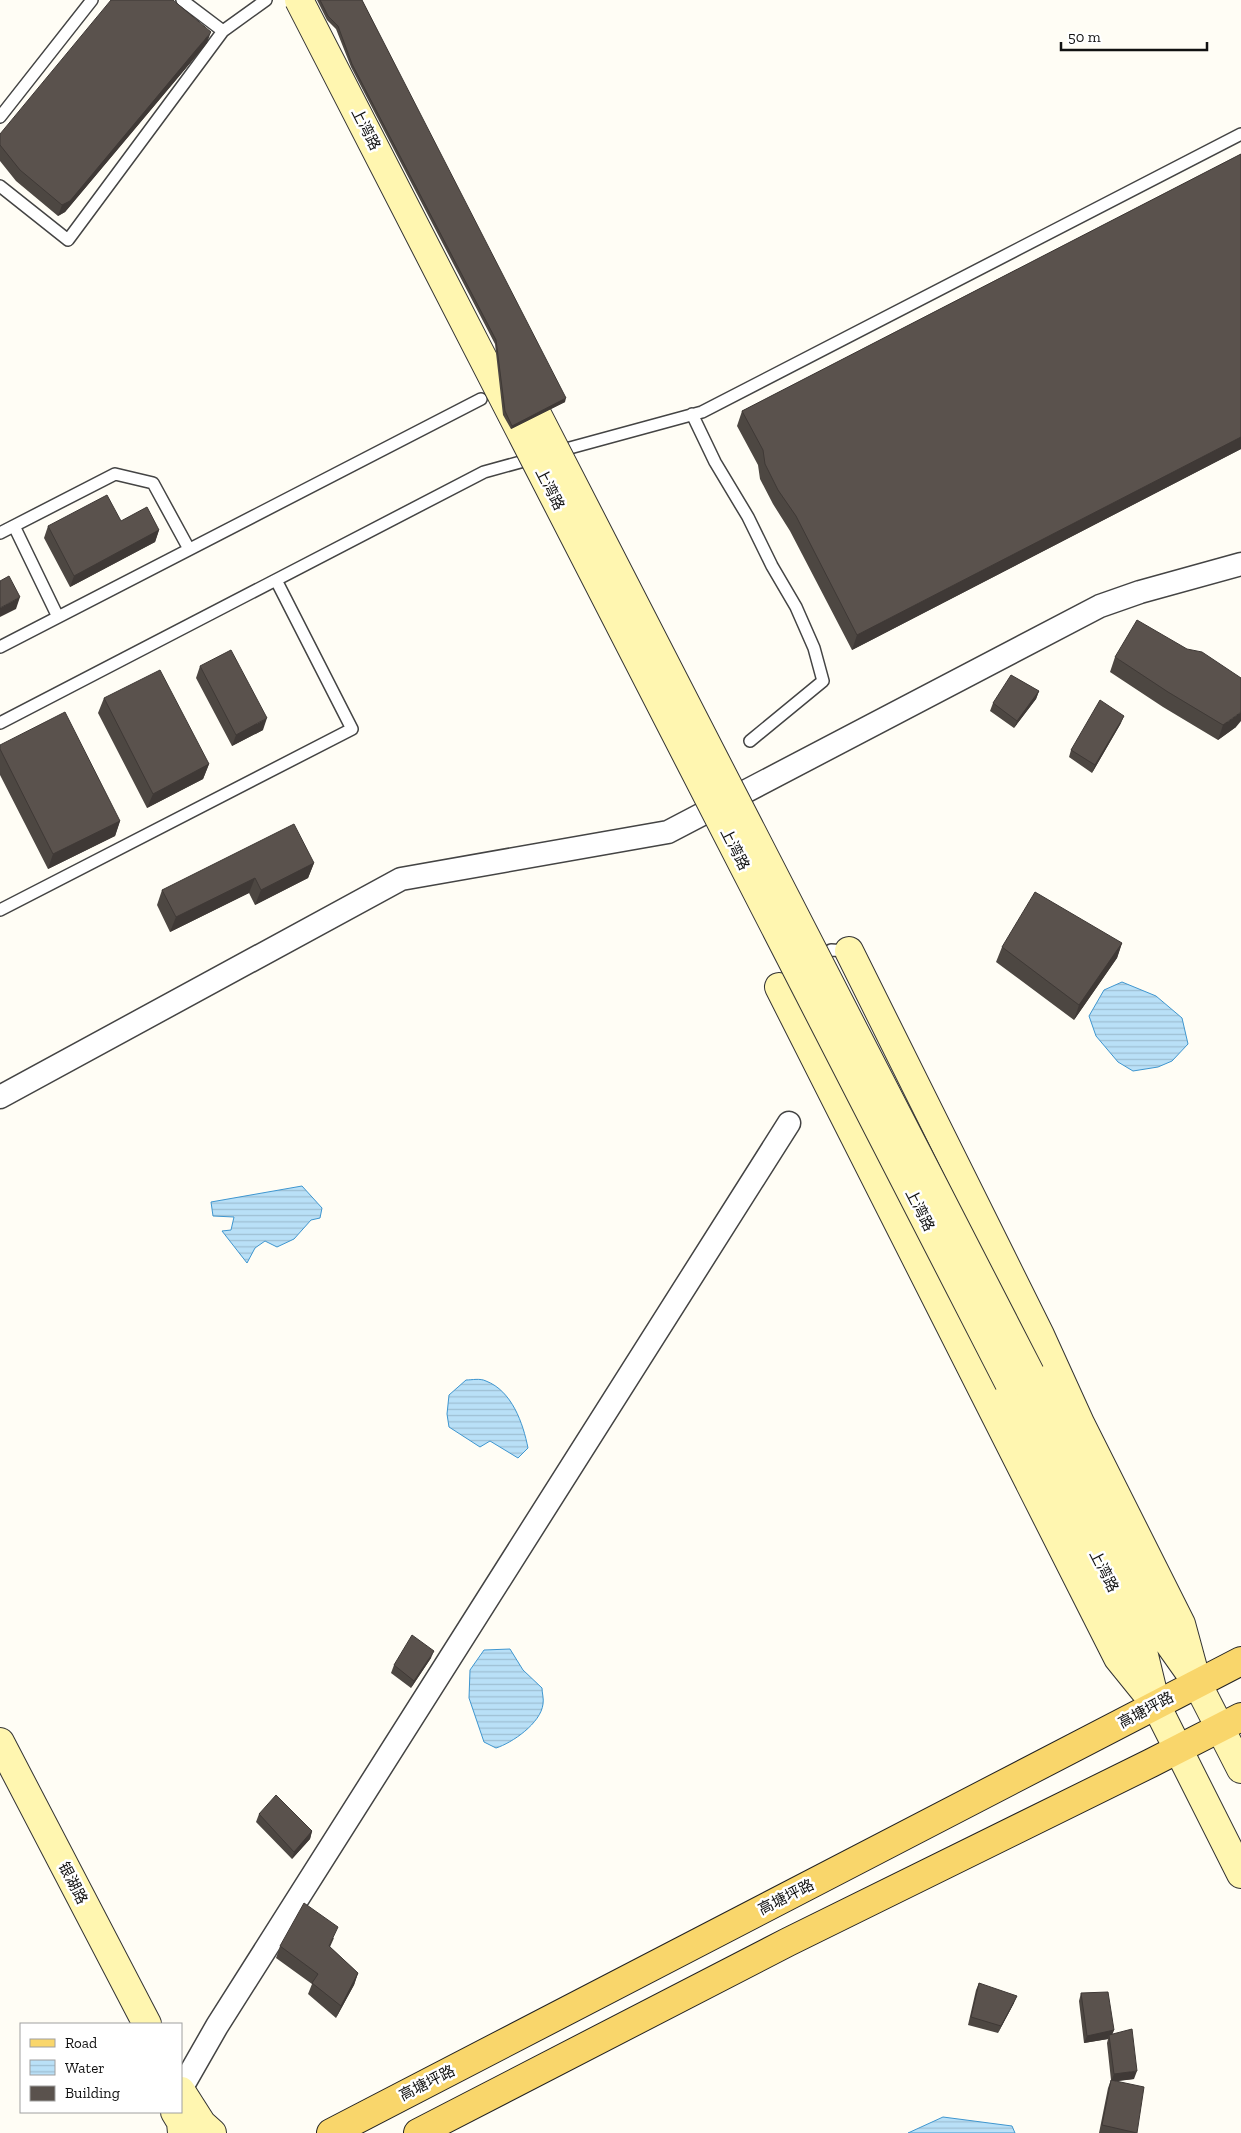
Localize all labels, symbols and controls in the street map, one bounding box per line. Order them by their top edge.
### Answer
scale bar [1061,20,1207,52]
text: 50 m [1068,28,1101,46]
street label: 上湾路 [348,105,384,153]
street label: 上湾路 [532,465,568,513]
street label: 上湾路 [717,825,753,873]
street label: 上湾路 [902,1186,938,1234]
street label: 上湾路 [1086,1547,1122,1595]
street label: 高塘坪路 [1115,1688,1177,1732]
street label: 银湖路 [55,1859,91,1907]
street label: 高塘坪路 [755,1875,817,1919]
legend [20,2023,182,2113]
text: Road [65,2034,98,2052]
text: Water [65,2059,105,2077]
street label: 高塘坪路 [396,2061,458,2105]
text: Building [65,2084,120,2102]

